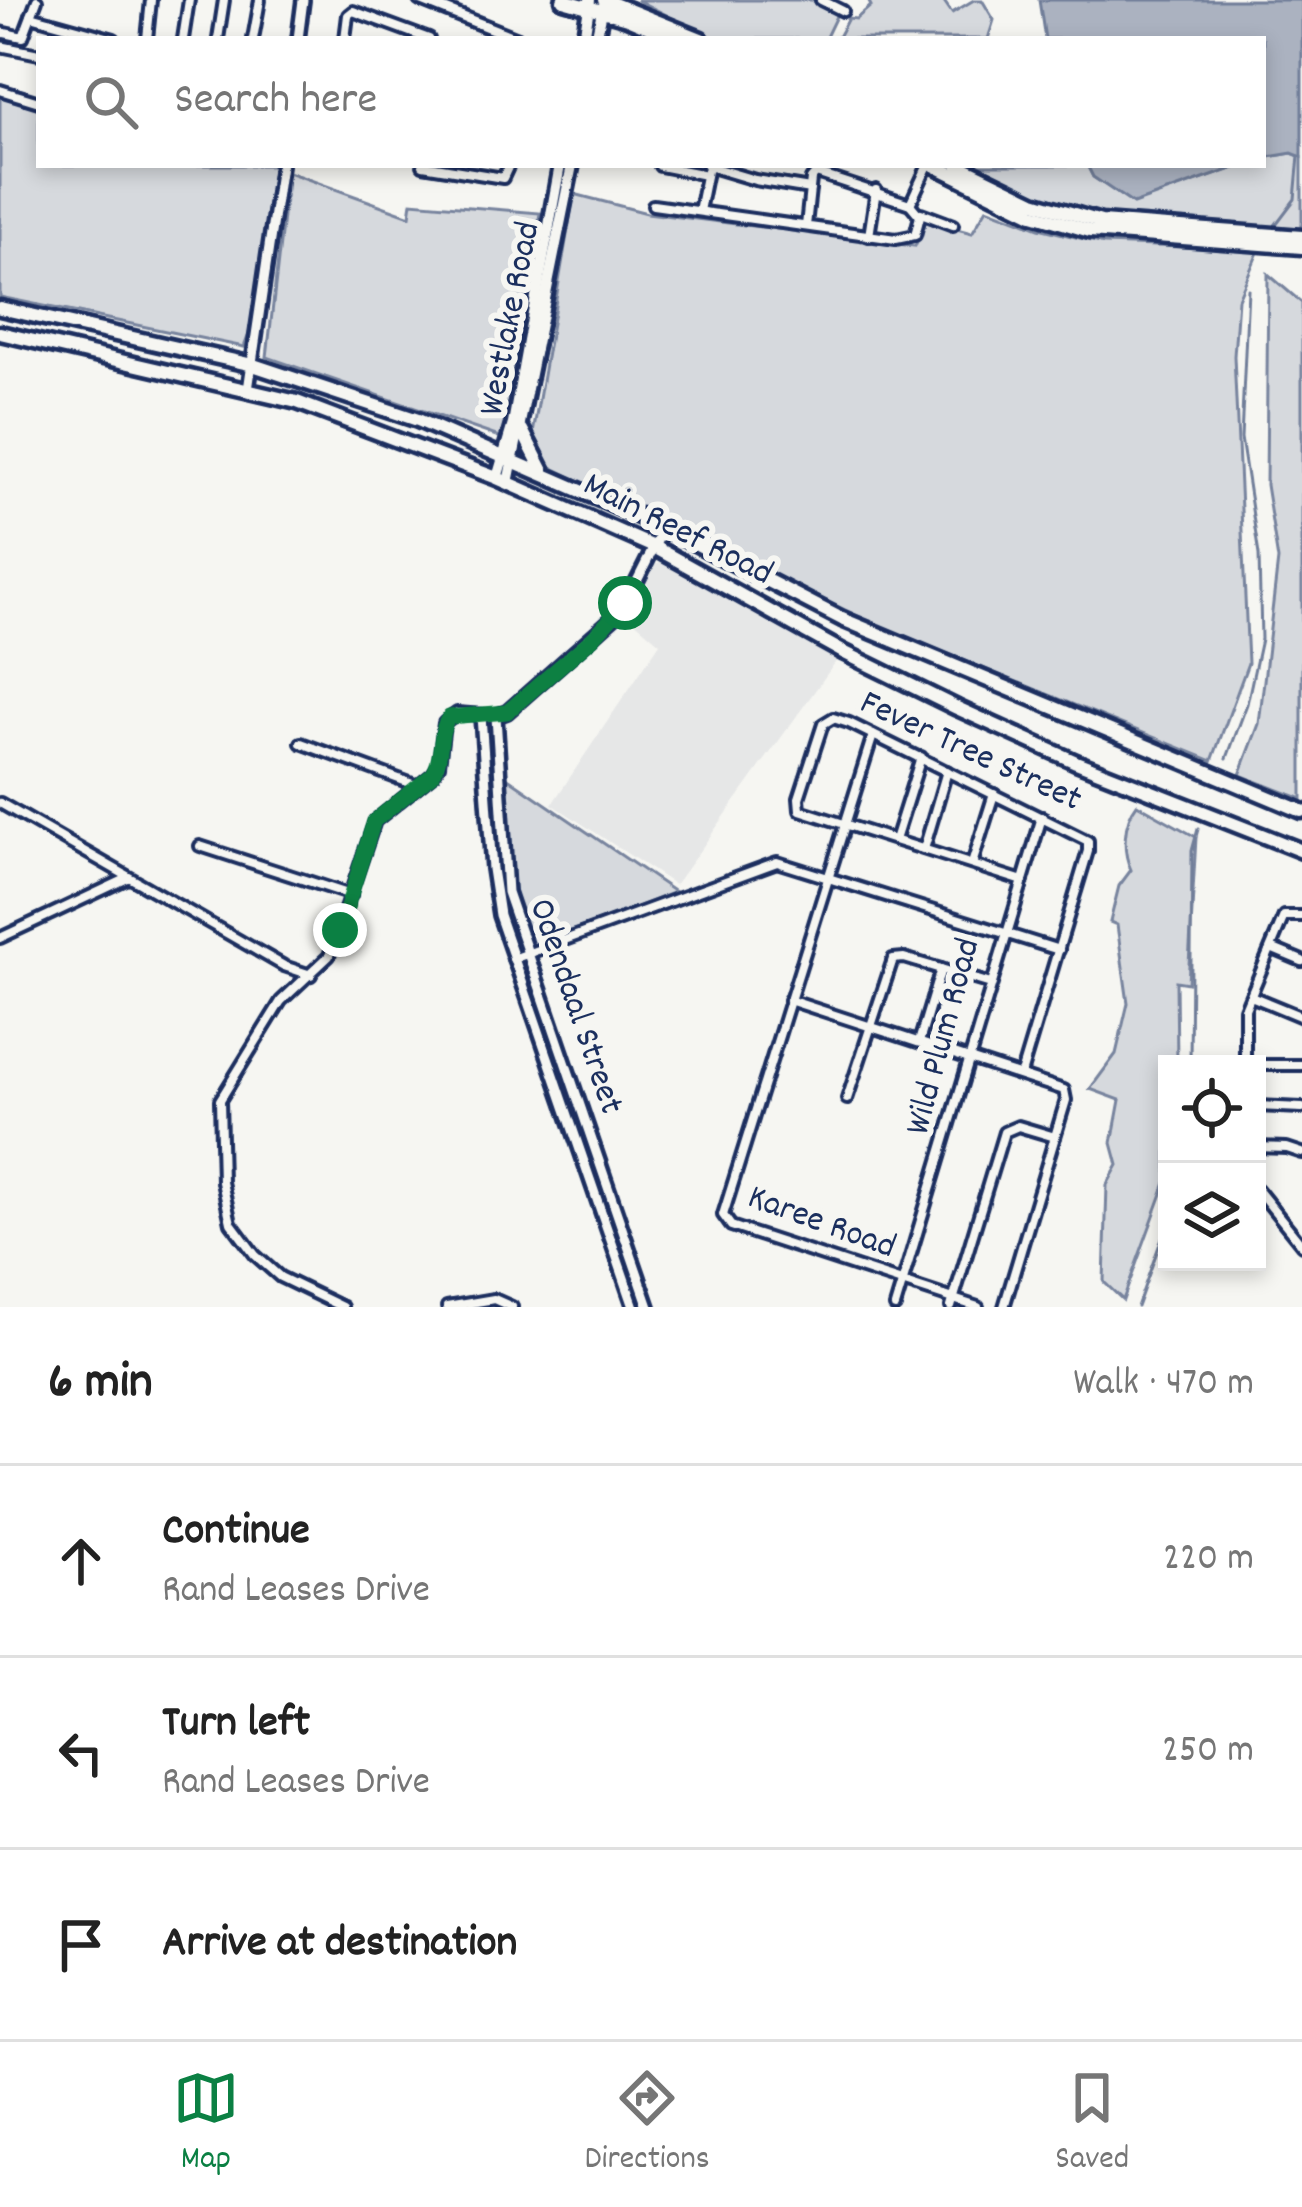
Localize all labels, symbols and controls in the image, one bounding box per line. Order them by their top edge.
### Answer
search box [36,36,1266,168]
icon: search [78,69,144,135]
text: Search here [174,70,377,134]
street label: Westlake Road [468,218,556,420]
street label: Main Reef Road [573,461,781,601]
route start [598,576,652,630]
street label: Fever Tree Street [850,679,1090,827]
street label: Odendaal Street [513,892,635,1122]
route end [313,903,367,957]
street label: Wild Plum Road [894,933,996,1141]
map controls [1158,1055,1266,1271]
button: locate [1158,1055,1266,1163]
button: layers [1158,1163,1266,1271]
street label: Karee Road [740,1173,902,1275]
text: 6 min [48,1349,153,1421]
text: Walk · 470 m [1073,1358,1254,1413]
text: Continue [162,1501,310,1565]
icon: ahead [48,1528,114,1594]
text: 220 m [1163,1533,1254,1588]
text: Rand Leases Drive [162,1565,430,1620]
text: Turn left [162,1693,310,1757]
icon: left [48,1720,114,1786]
text: 250 m [1162,1725,1254,1780]
text: Rand Leases Drive [162,1757,430,1812]
icon: arrive [48,1912,114,1978]
text: Arrive at destination [162,1913,517,1977]
tab: Map [173,2065,239,2184]
tab: Directions [585,2065,710,2184]
tab: Saved [1055,2065,1129,2184]

